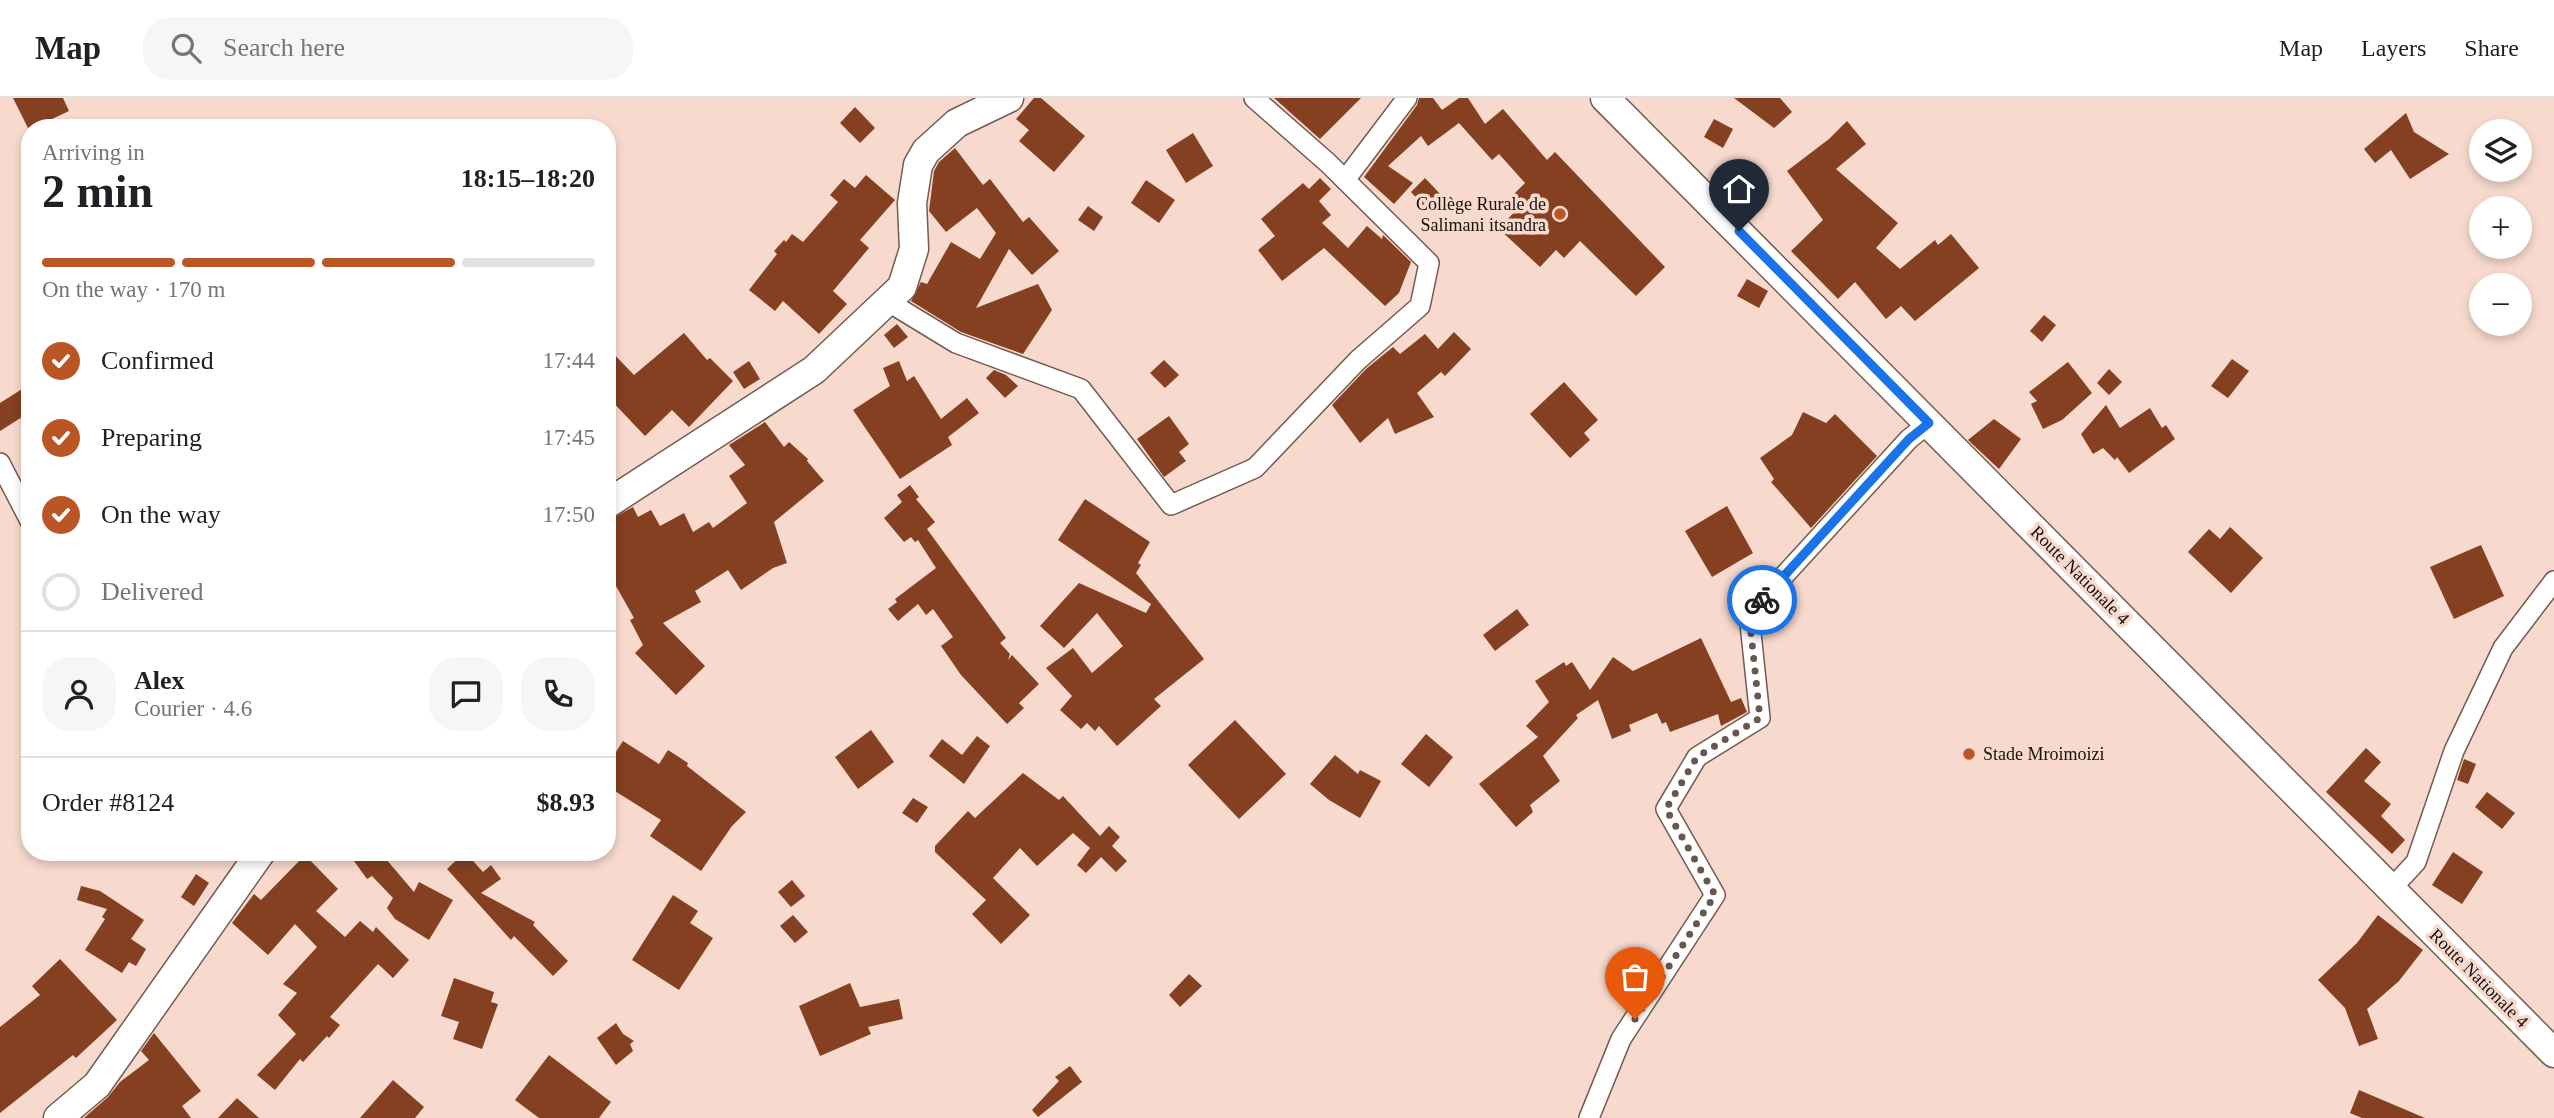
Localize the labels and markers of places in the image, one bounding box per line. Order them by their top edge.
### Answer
pin [1709,159,1769,231]
place label: Collège Rurale de Salimani itsandra [1416,194,1546,235]
marker: Collège Rurale de Salimani itsandra [1552,206,1568,222]
place label: Stade Mroimoizi [1983,744,2104,764]
marker: Stade Mroimoizi [1961,746,1977,762]
pin [1605,947,1665,1019]

